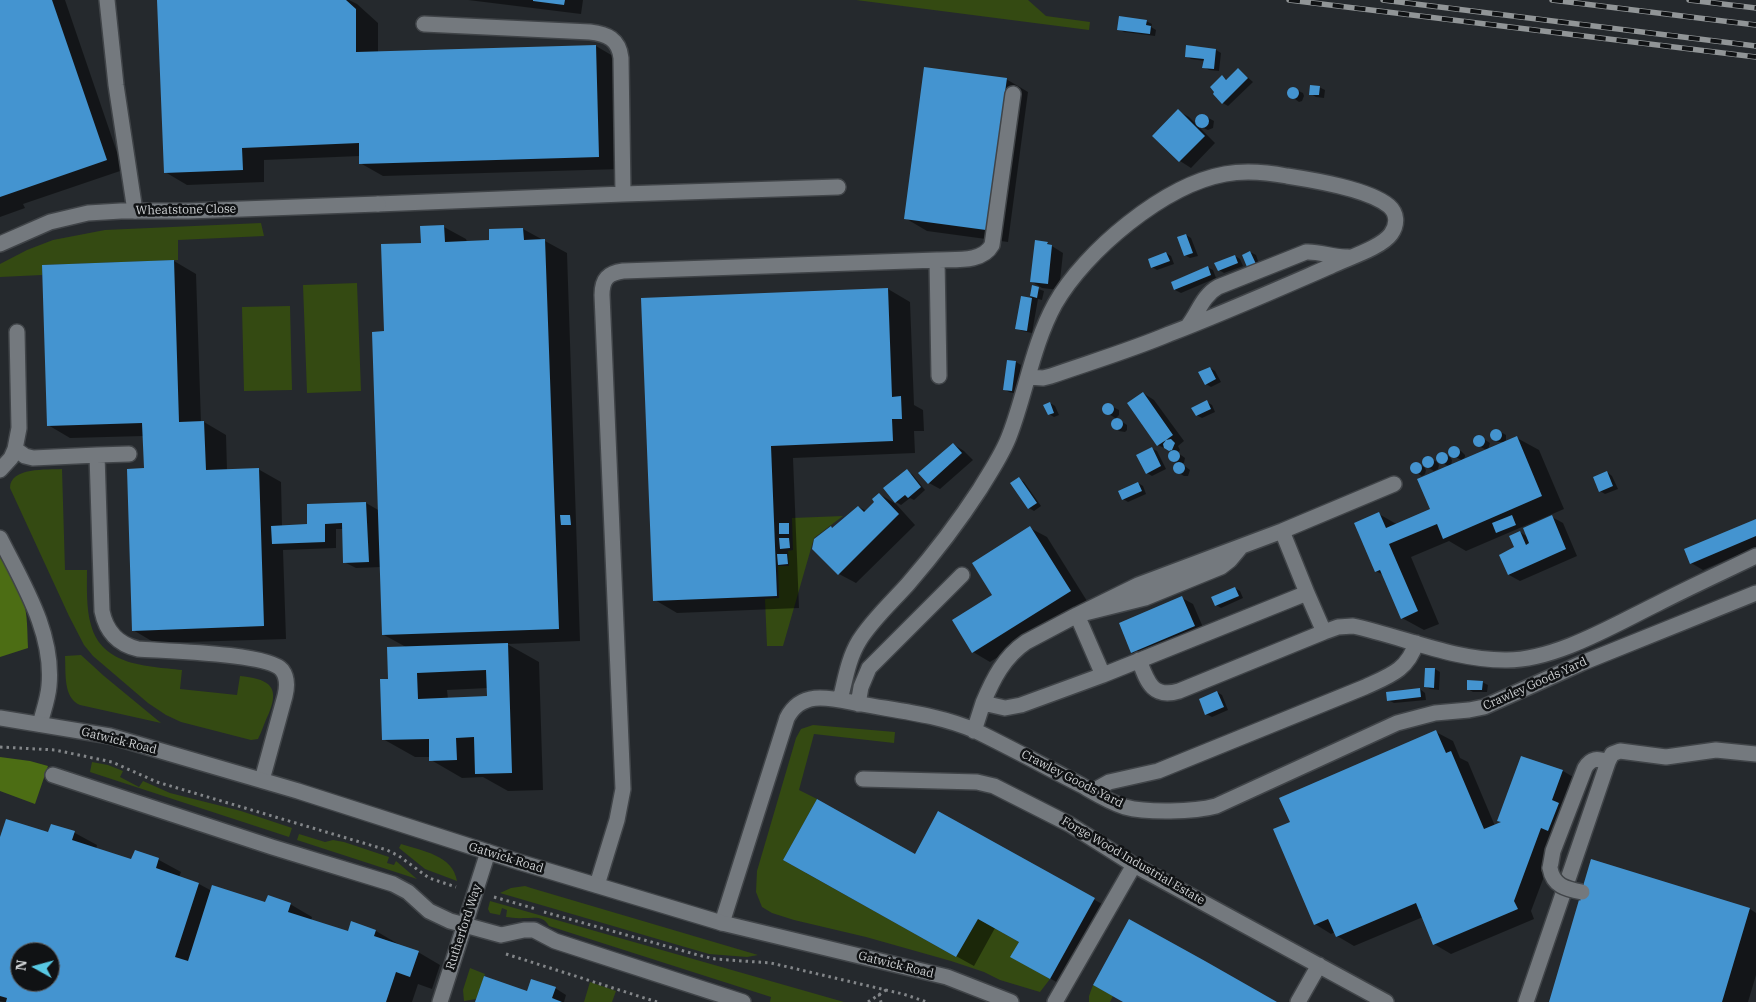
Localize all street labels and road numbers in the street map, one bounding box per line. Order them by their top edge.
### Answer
street label: Wheatstone Close [136,202,236,218]
street label: Crawley Goods Yard [1481,655,1589,713]
street label: Gatwick Road [80,725,158,757]
street label: Crawley Goods Yard [1019,747,1125,811]
street label: Forge Wood Industrial Estate [1059,814,1207,908]
street label: Gatwick Road [467,840,545,876]
street label: Rutherford Way [443,882,485,972]
street label: Gatwick Road [857,949,935,981]

